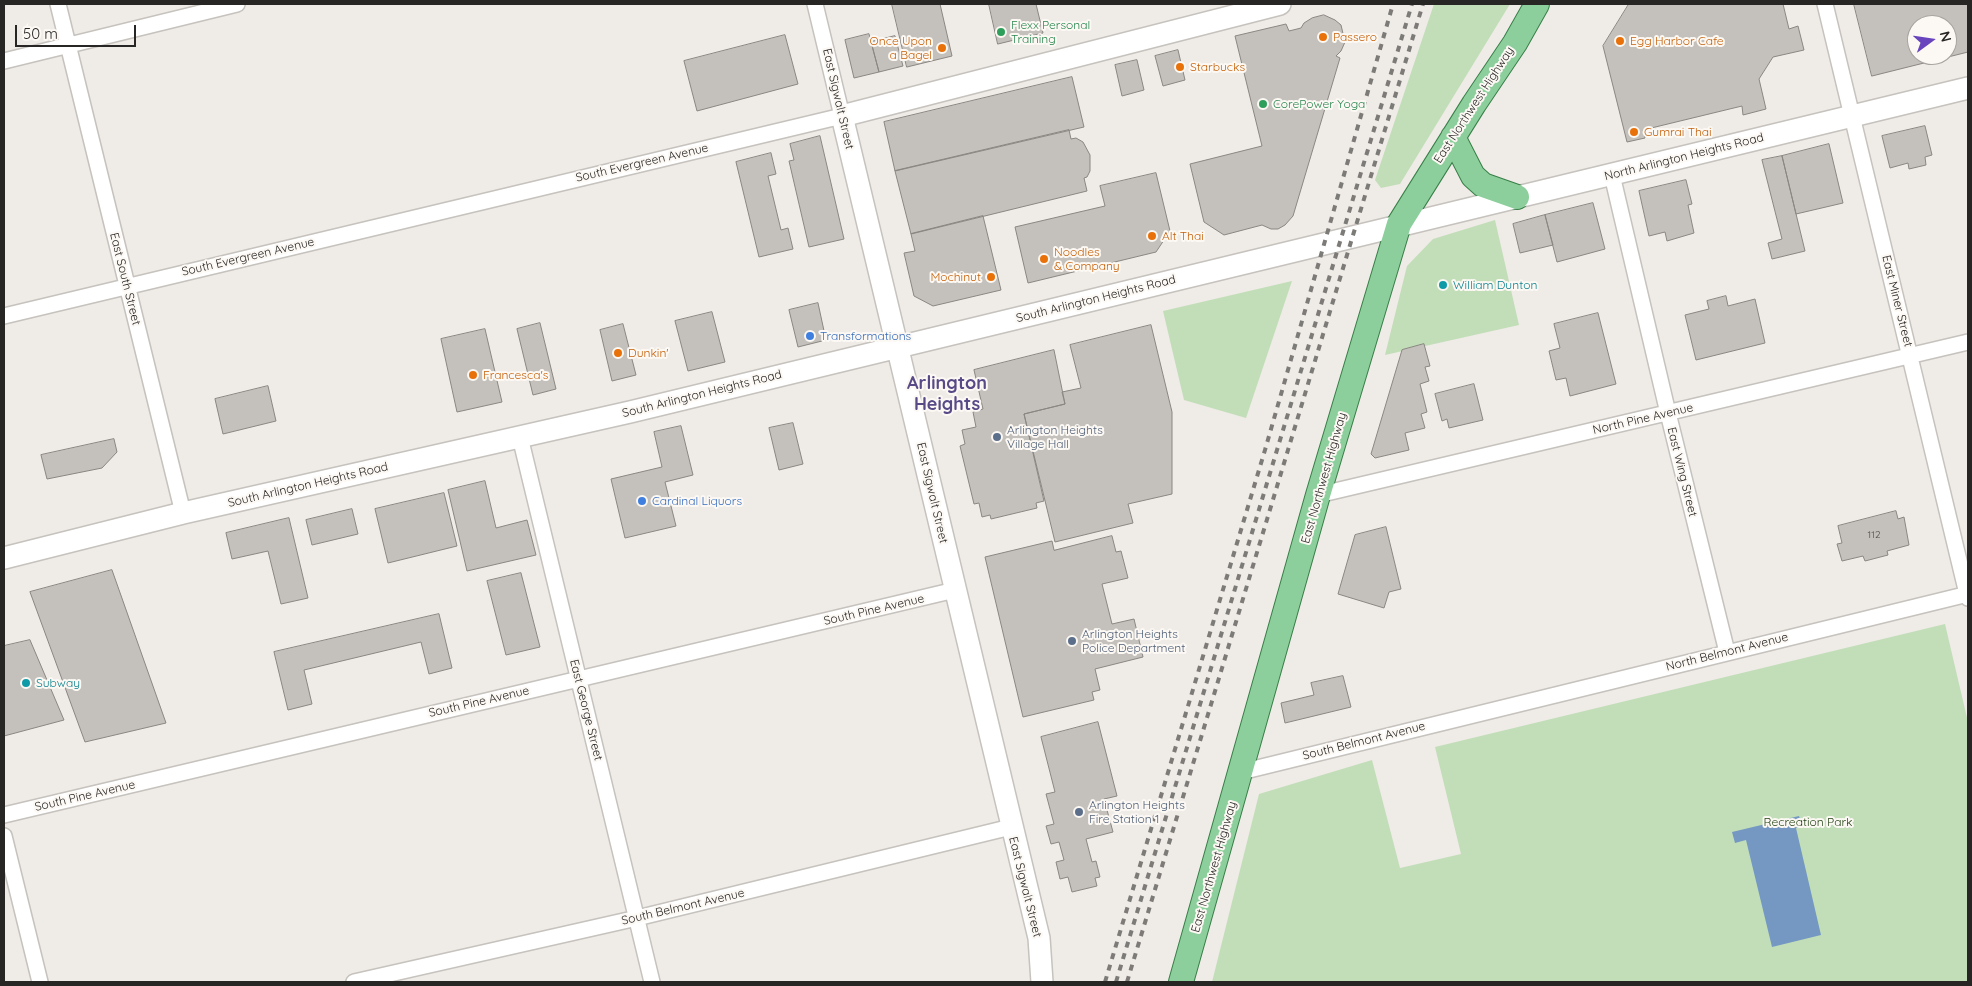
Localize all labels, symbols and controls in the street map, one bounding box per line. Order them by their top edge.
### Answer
scale bar [18,15,139,47]
north arrow [1907,15,1957,65]
place label: Flexx Personal Training [1011,18,1090,46]
text: 50 m [23,24,58,43]
marker: Flexx Personal Training [995,26,1007,38]
text: N [1936,29,1956,44]
place label: Passero [1333,30,1377,44]
marker: Passero [1317,31,1329,43]
place label: Once Upon a Bagel [870,34,932,62]
place label: Egg Harbor Cafe [1630,34,1724,48]
marker: Egg Harbor Cafe [1614,35,1626,47]
marker: Once Upon a Bagel [936,42,948,54]
street label: East Northwest Highway [1431,44,1517,166]
street label: East Sigwalt Street [819,47,857,151]
place label: Starbucks [1190,60,1245,74]
marker: Starbucks [1174,61,1186,73]
place label: CorePower Yoga [1273,97,1365,111]
marker: CorePower Yoga [1257,98,1269,110]
place label: Gumrai Thai [1644,125,1712,139]
marker: Gumrai Thai [1628,126,1640,138]
street label: North Arlington Heights Road [1603,130,1765,184]
street label: South Evergreen Avenue [574,141,710,185]
place label: Alt Thai [1162,229,1204,243]
marker: Alt Thai [1146,230,1158,242]
street label: East South Street [107,231,143,327]
street label: South Evergreen Avenue [180,235,316,279]
place label: Noodles & Company [1054,245,1120,273]
marker: Noodles & Company [1038,253,1050,265]
street label: East Miner Street [1879,254,1915,348]
place label: Mochinut [930,270,981,284]
marker: Mochinut [985,271,997,283]
street label: South Arlington Heights Road [1015,272,1177,326]
place label: William Dunton [1453,278,1537,292]
marker: William Dunton [1437,279,1449,291]
place label: Transformations [820,329,911,343]
marker: Transformations [804,330,816,342]
place label: Dunkin' [628,346,669,360]
marker: Dunkin' [612,347,624,359]
street label: South Arlington Heights Road [621,367,783,421]
place label: Francesca's [483,368,548,382]
marker: Francesca's [467,369,479,381]
district label: Arlington Heights [907,373,987,416]
street label: North Pine Avenue [1591,400,1695,438]
street label: East Northwest Highway [1298,411,1350,545]
place label: Arlington Heights Village Hall [1007,423,1103,451]
street label: East Wing Street [1664,426,1700,518]
marker: Arlington Heights Village Hall [991,431,1003,443]
street label: East Sigwalt Street [913,441,951,545]
street label: South Arlington Heights Road [227,460,389,510]
place label: Cardinal Liquors [652,494,742,508]
marker: Cardinal Liquors [636,495,648,507]
house number: 112 [1868,529,1880,541]
street label: South Pine Avenue [822,591,926,629]
place label: Arlington Heights Police Department [1082,627,1185,655]
street label: North Belmont Avenue [1664,630,1790,674]
marker: Arlington Heights Police Department [1066,635,1078,647]
street label: East George Street [566,658,606,762]
place label: Subway [36,676,80,690]
marker: Subway [20,677,32,689]
street label: South Pine Avenue [427,683,531,721]
street label: South Belmont Avenue [1301,719,1427,763]
street label: South Pine Avenue [33,777,137,815]
place label: Arlington Heights Fire Station 1 [1089,798,1185,826]
street label: East Northwest Highway [1188,800,1240,934]
marker: Arlington Heights Fire Station 1 [1073,806,1085,818]
park label: Recreation Park [1764,815,1852,829]
street label: East Sigwalt Street [1006,835,1044,939]
street label: South Belmont Avenue [620,886,746,928]

